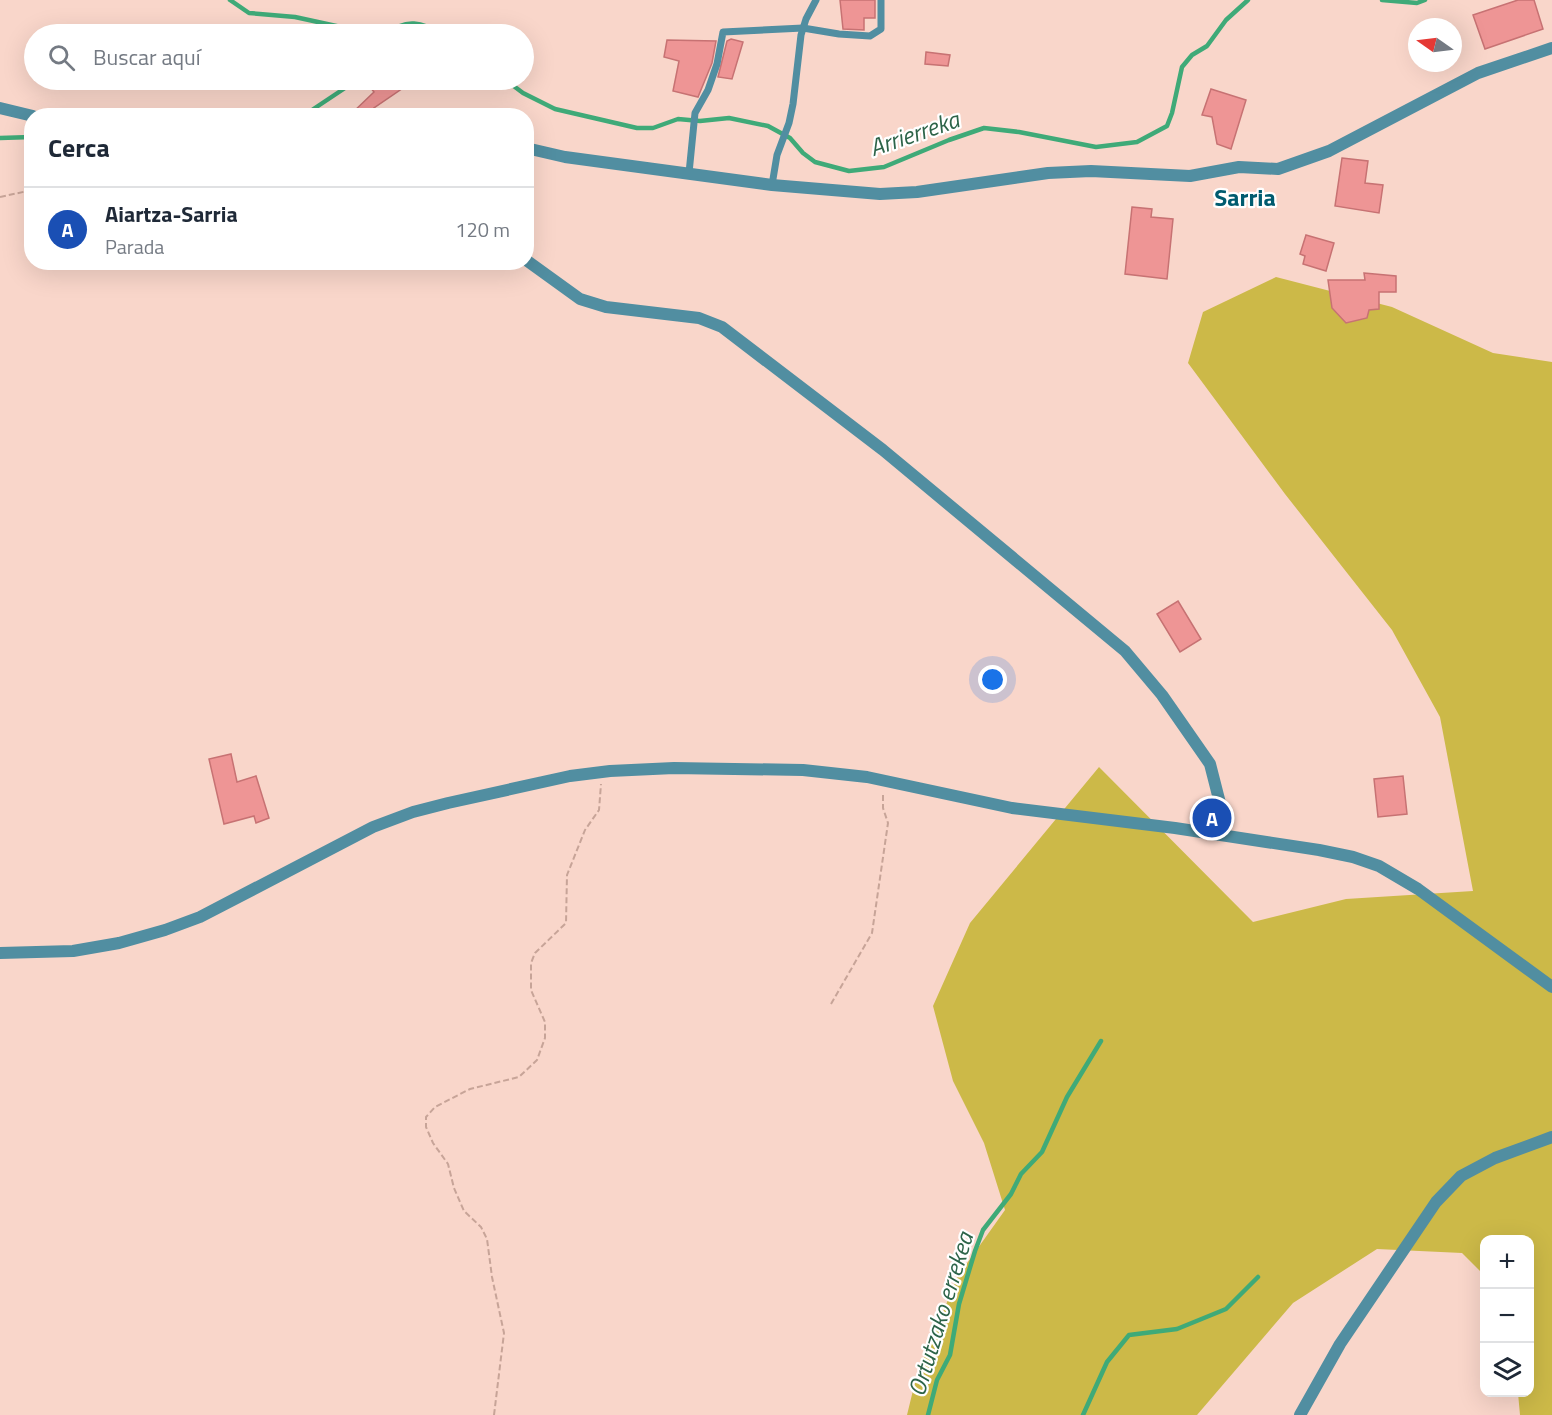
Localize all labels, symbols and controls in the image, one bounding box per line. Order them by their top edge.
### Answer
north arrow [1408,18,1462,72]
search box [24,24,534,90]
text: Buscar aquí [93,40,201,74]
icon: search [45,41,78,74]
water label: Arrierreka [864,100,966,165]
text: Cerca [48,128,110,167]
district label: Sarria [1214,179,1276,215]
text: Aiartza-Sarria [105,197,238,231]
text: A [61,214,74,245]
text: 120 m [455,214,510,245]
text: Parada [105,231,164,262]
your location [978,665,1007,694]
pin: A [1192,796,1232,840]
water label: Ortutzako errekea [898,1226,983,1400]
map controls [1480,1235,1534,1397]
button: + [1480,1235,1534,1289]
button: − [1480,1289,1534,1343]
button: layers [1480,1343,1534,1397]

